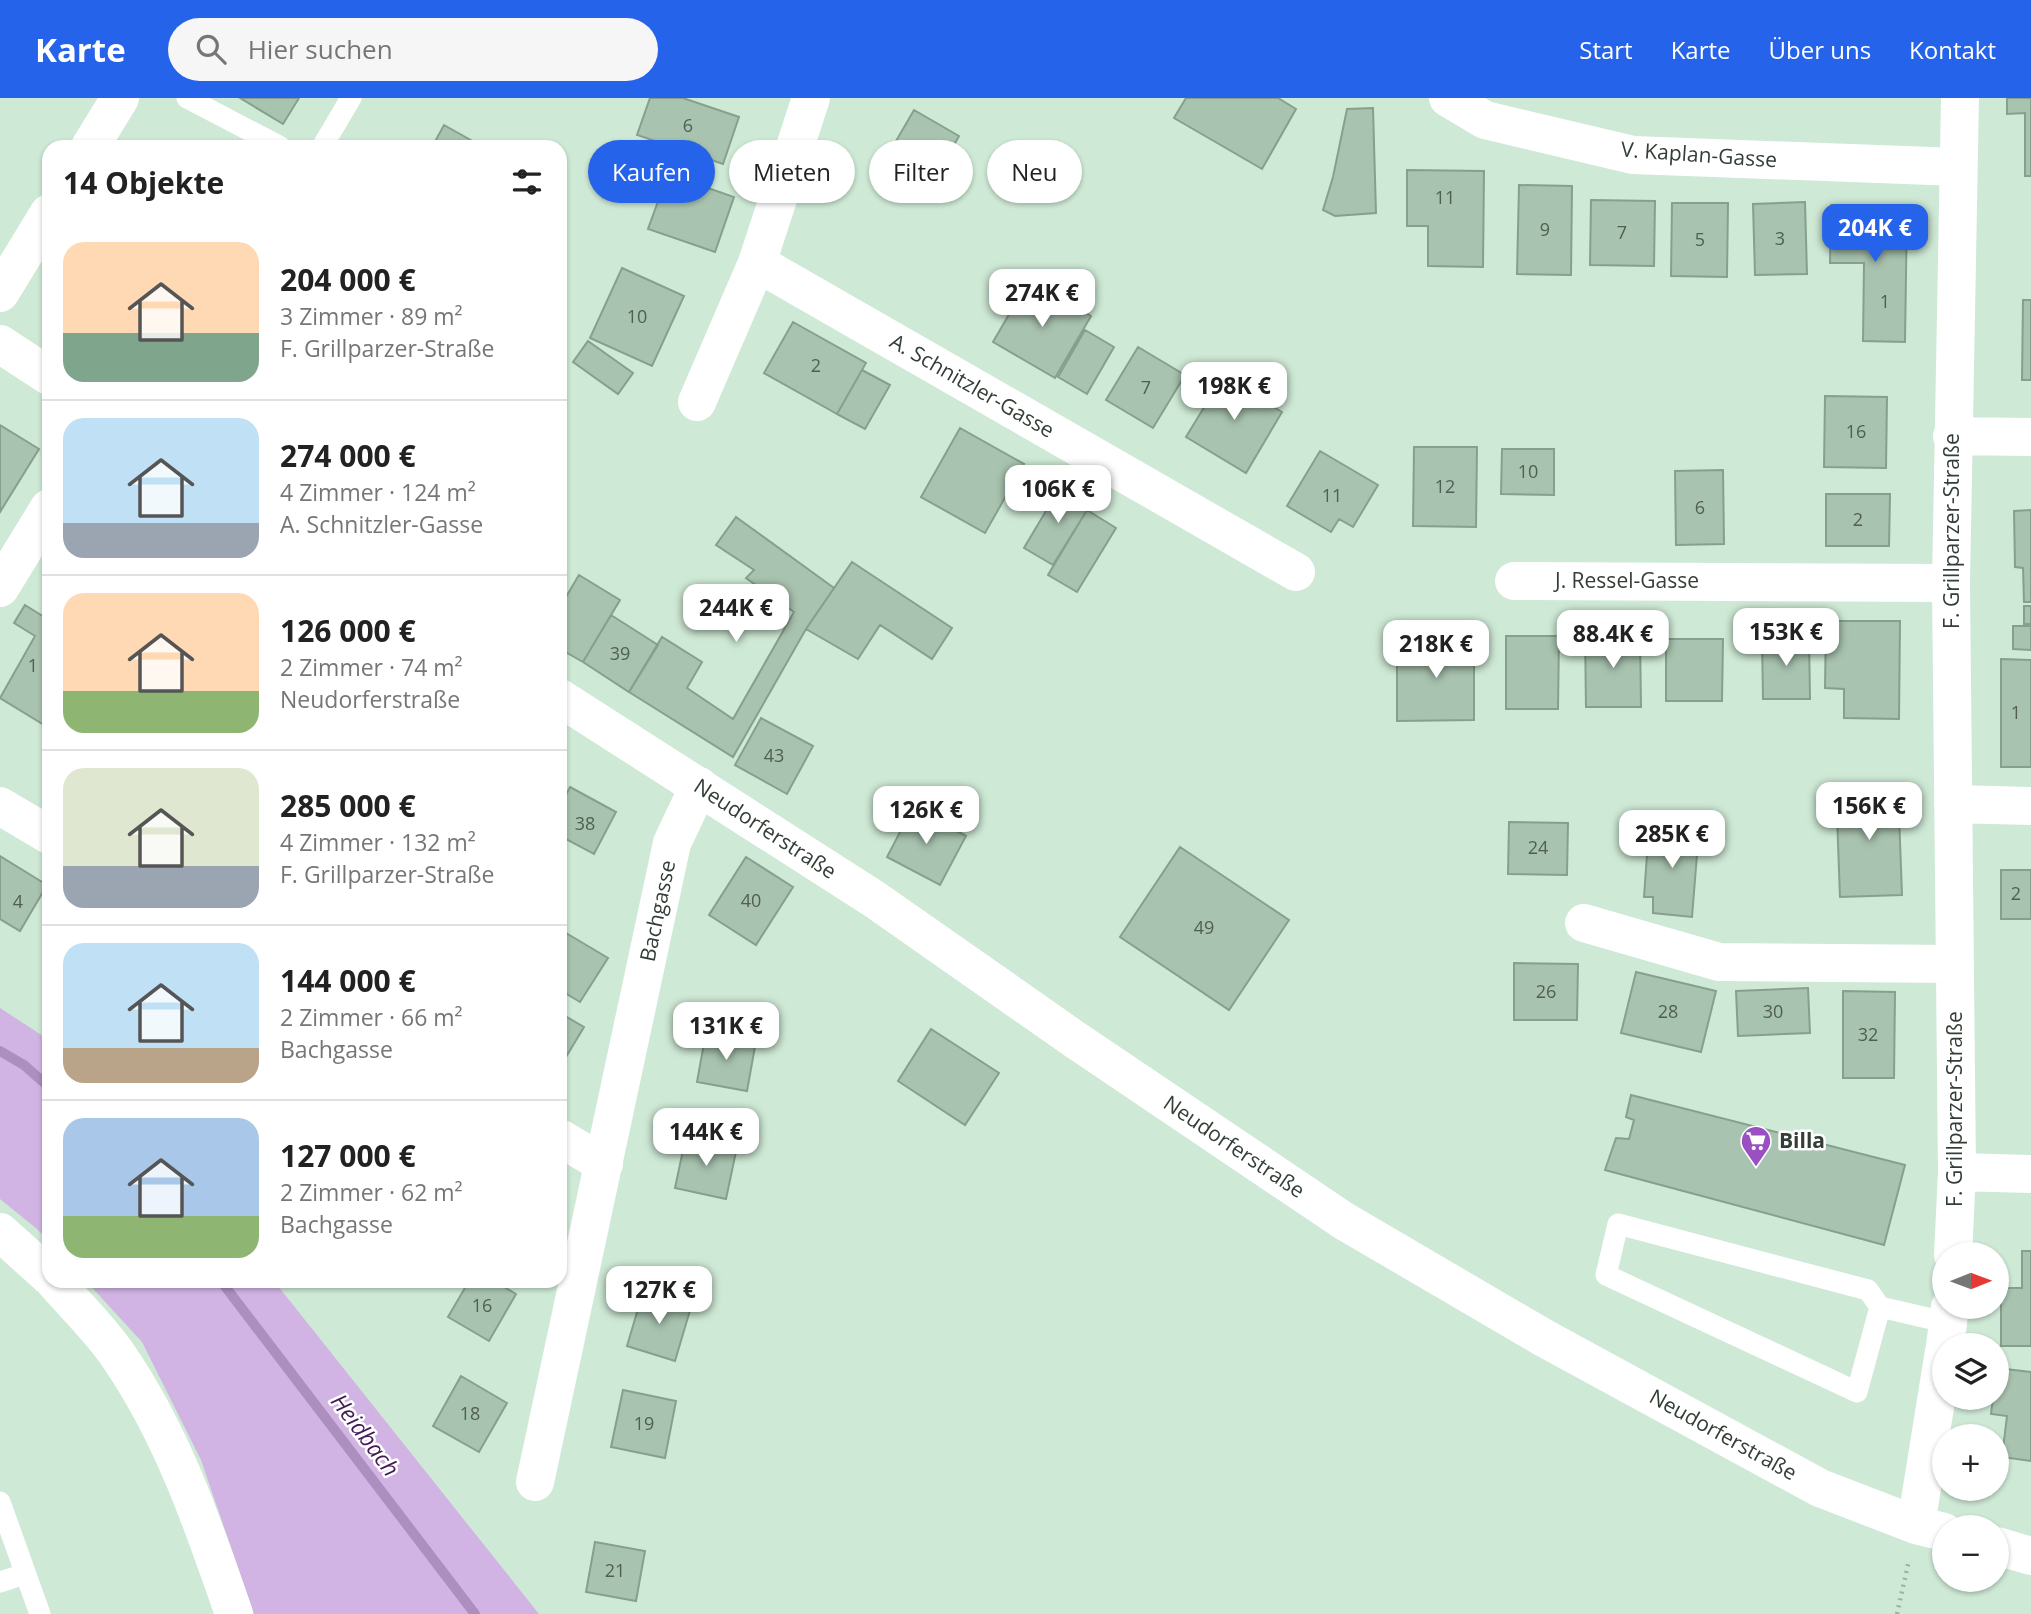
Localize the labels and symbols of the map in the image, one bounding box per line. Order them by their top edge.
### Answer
house number: 6 [683,113,693,137]
street label: V. Kaplan-Gasse [1620,135,1778,173]
house number: 11 [1435,185,1455,209]
pin: 204K € [1818,204,1932,264]
house number: 9 [1540,217,1550,241]
house number: 7 [1617,220,1627,244]
house number: 3 [1775,226,1785,250]
house number: 5 [1695,227,1705,251]
pin: 274K € [985,270,1099,329]
house number: 1 [1880,289,1890,313]
house number: 10 [627,304,647,328]
street label: A. Schnitzler-Gasse [885,327,1060,444]
house number: 2 [811,353,821,377]
pin: 198K € [1177,362,1291,422]
house number: 7 [1141,375,1151,399]
house number: 16 [1846,419,1866,443]
street label: F. Grillparzer-Straße [1937,433,1965,629]
house number: 10 [1518,459,1538,483]
pin: 106K € [1001,466,1115,525]
house number: 12 [1435,474,1455,498]
house number: 11 [1322,483,1342,507]
house number: 6 [1695,495,1705,519]
house number: 2 [1853,507,1863,531]
street label: J. Ressel-Gasse [1553,566,1699,594]
pin: 244K € [679,584,793,644]
pin: 153K € [1729,608,1843,668]
pin: 88.4K € [1548,610,1678,670]
pin: 218K € [1379,620,1493,680]
house number: 39 [610,641,630,665]
house number: 1 [28,653,38,677]
house number: 1 [2011,700,2021,724]
house number: 43 [764,743,784,767]
street label: Neudorferstraße [689,772,842,885]
pin: 156K € [1812,782,1926,842]
pin: 126K € [869,786,983,846]
pin: 285K € [1615,810,1729,870]
house number: 38 [575,811,595,835]
house number: 24 [1528,835,1548,859]
street label: Bachgasse [633,857,681,964]
house number: 2 [2011,881,2021,905]
house number: 40 [741,888,761,912]
house number: 4 [13,889,23,913]
house number: 49 [1194,915,1214,939]
house number: 26 [1536,979,1556,1003]
house number: 28 [1658,999,1678,1023]
house number: 30 [1763,999,1783,1023]
pin: 131K € [669,1002,783,1062]
street label: F. Grillparzer-Straße [1940,1011,1968,1207]
house number: 32 [1858,1022,1878,1046]
street label: Neudorferstraße [1158,1089,1311,1204]
pin: 144K € [649,1108,763,1168]
supermarket icon: Billa [1739,1124,1773,1168]
place label: Billa [1779,1126,1825,1154]
north arrow [1932,1242,2009,1320]
pin: 127K € [602,1266,716,1326]
house number: 16 [472,1293,492,1317]
street label: Neudorferstraße [1645,1382,1802,1486]
water label: Heidbach [324,1386,408,1482]
house number: 18 [460,1401,480,1425]
house number: 19 [634,1411,654,1435]
house number: 21 [605,1558,625,1582]

